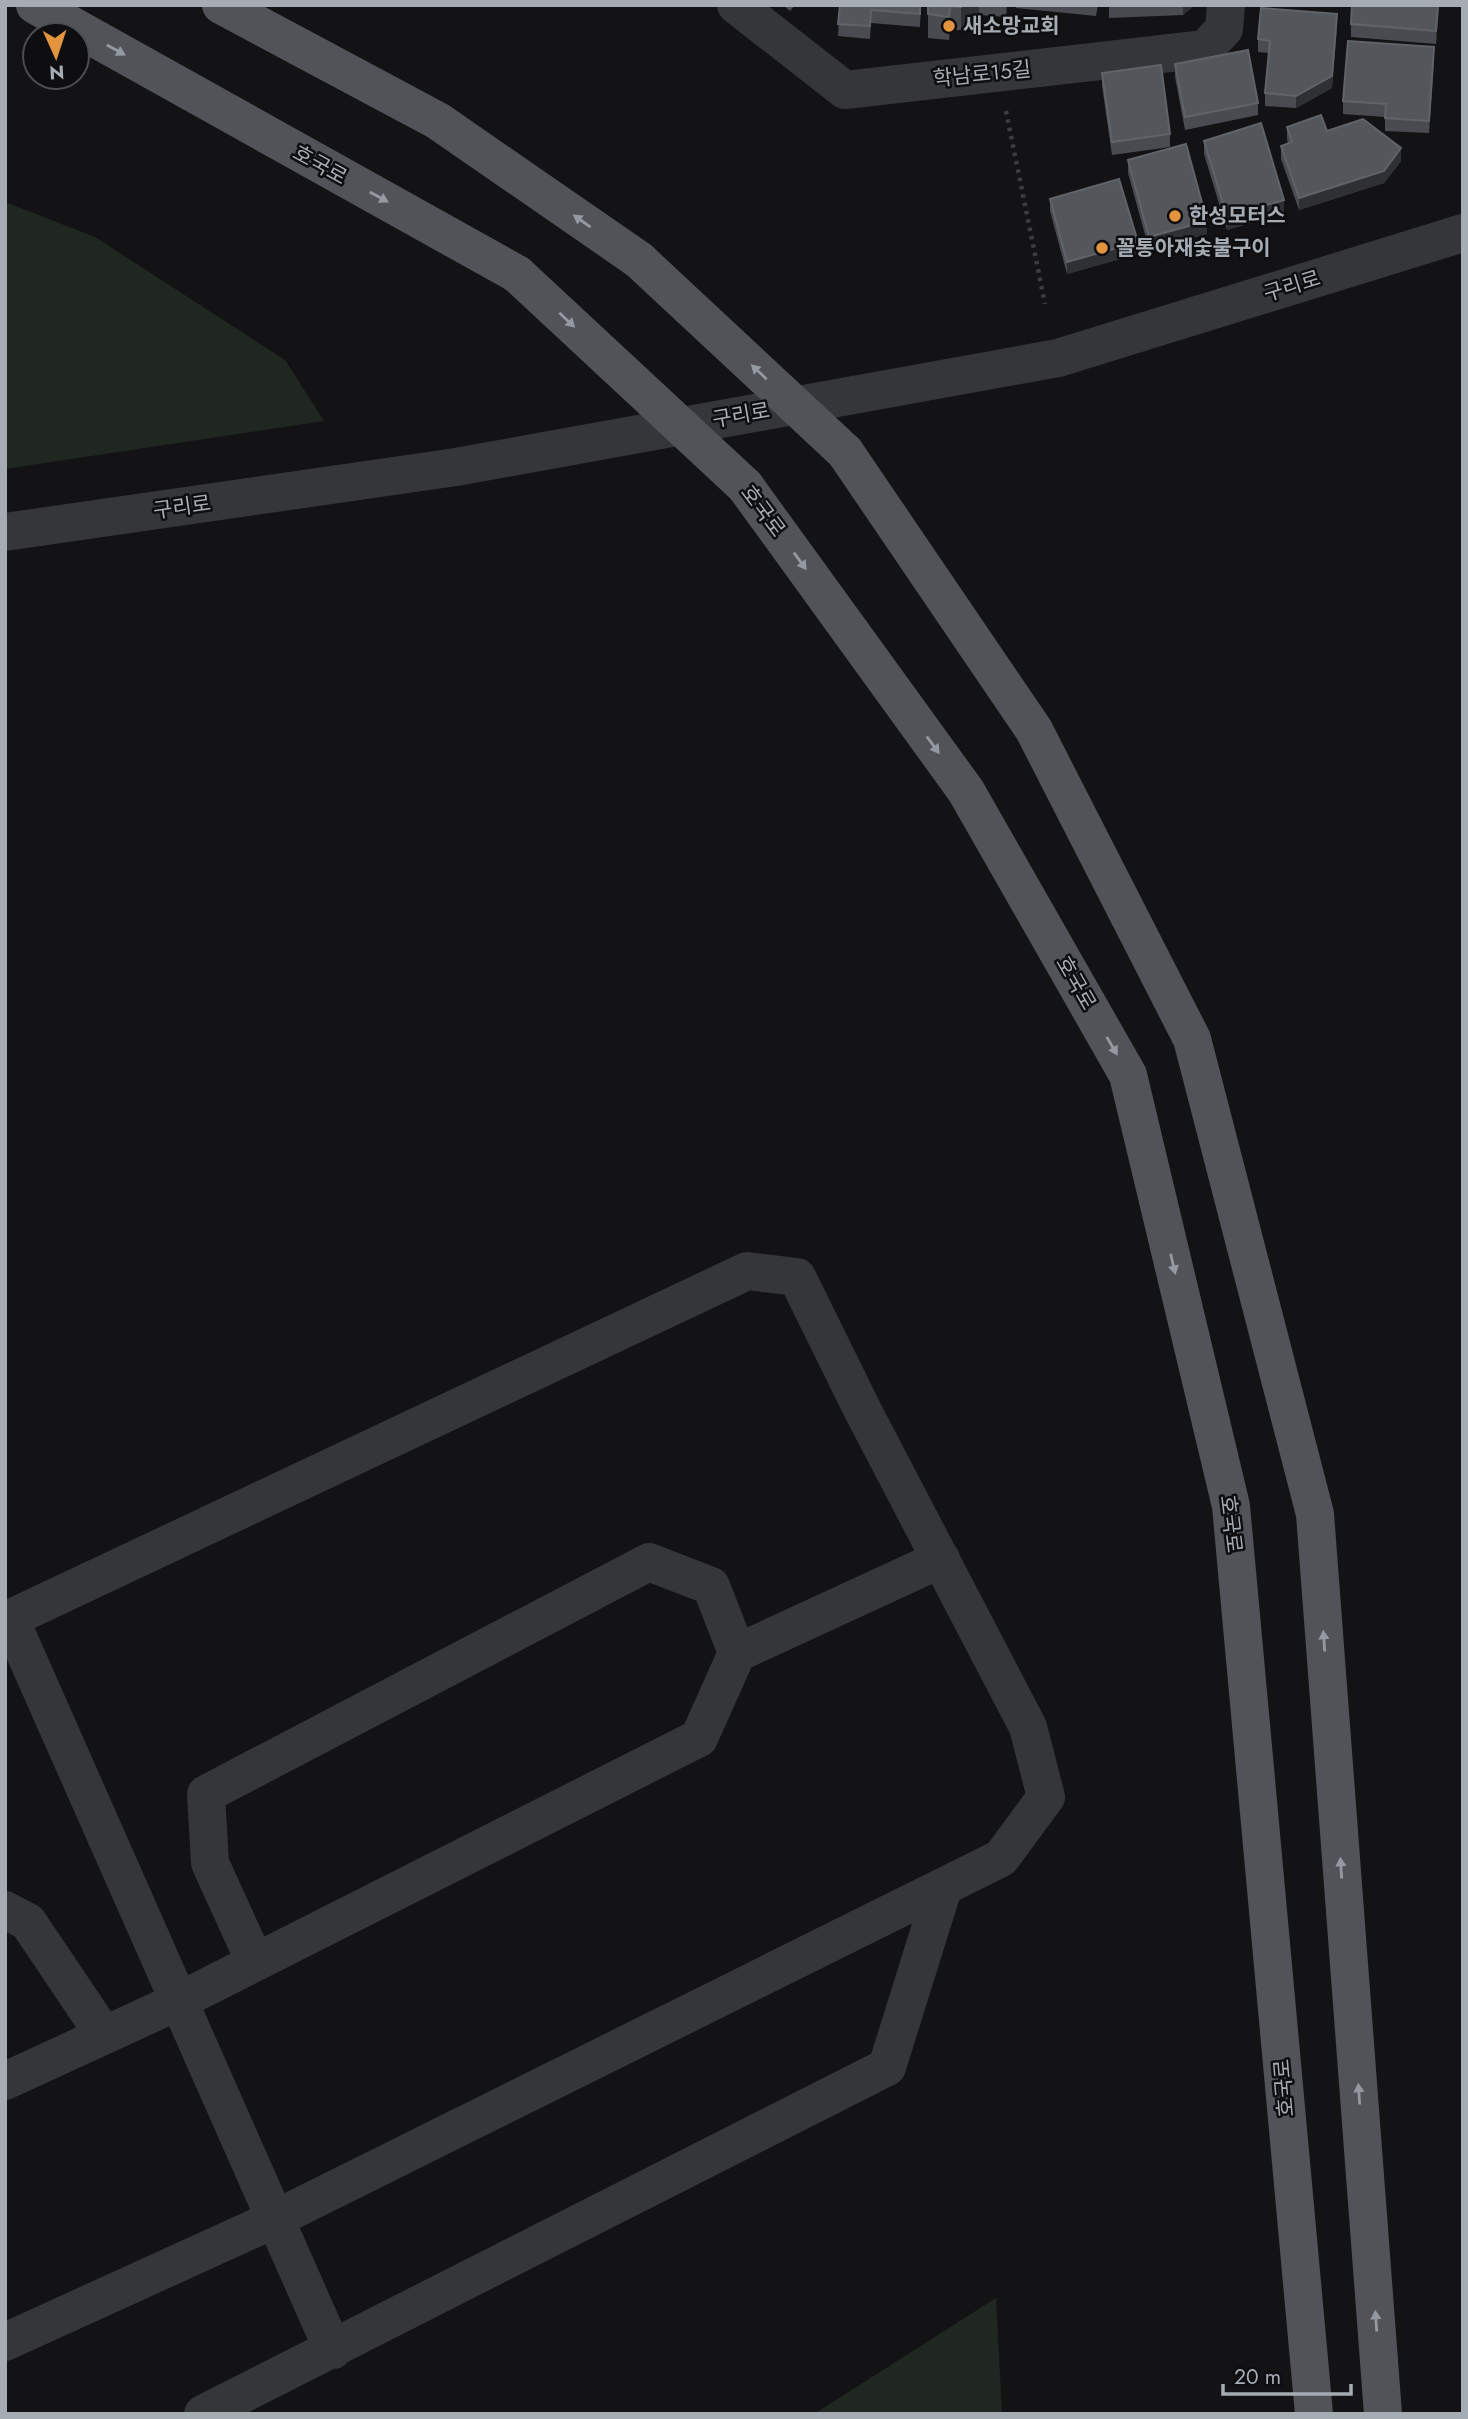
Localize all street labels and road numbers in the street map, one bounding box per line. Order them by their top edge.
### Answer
street label: 학남로15길 [931,54,1033,94]
street label: 호국로 [287,138,353,192]
street label: 구리로 [1260,263,1324,309]
street label: 구리로 [710,395,772,435]
street label: 호국로 [734,479,792,543]
street label: 구리로 [151,488,213,526]
street label: 호국로 [1049,950,1103,1016]
street label: 호국로 [1213,1493,1249,1555]
street label: 호국로 [1267,2058,1301,2118]

